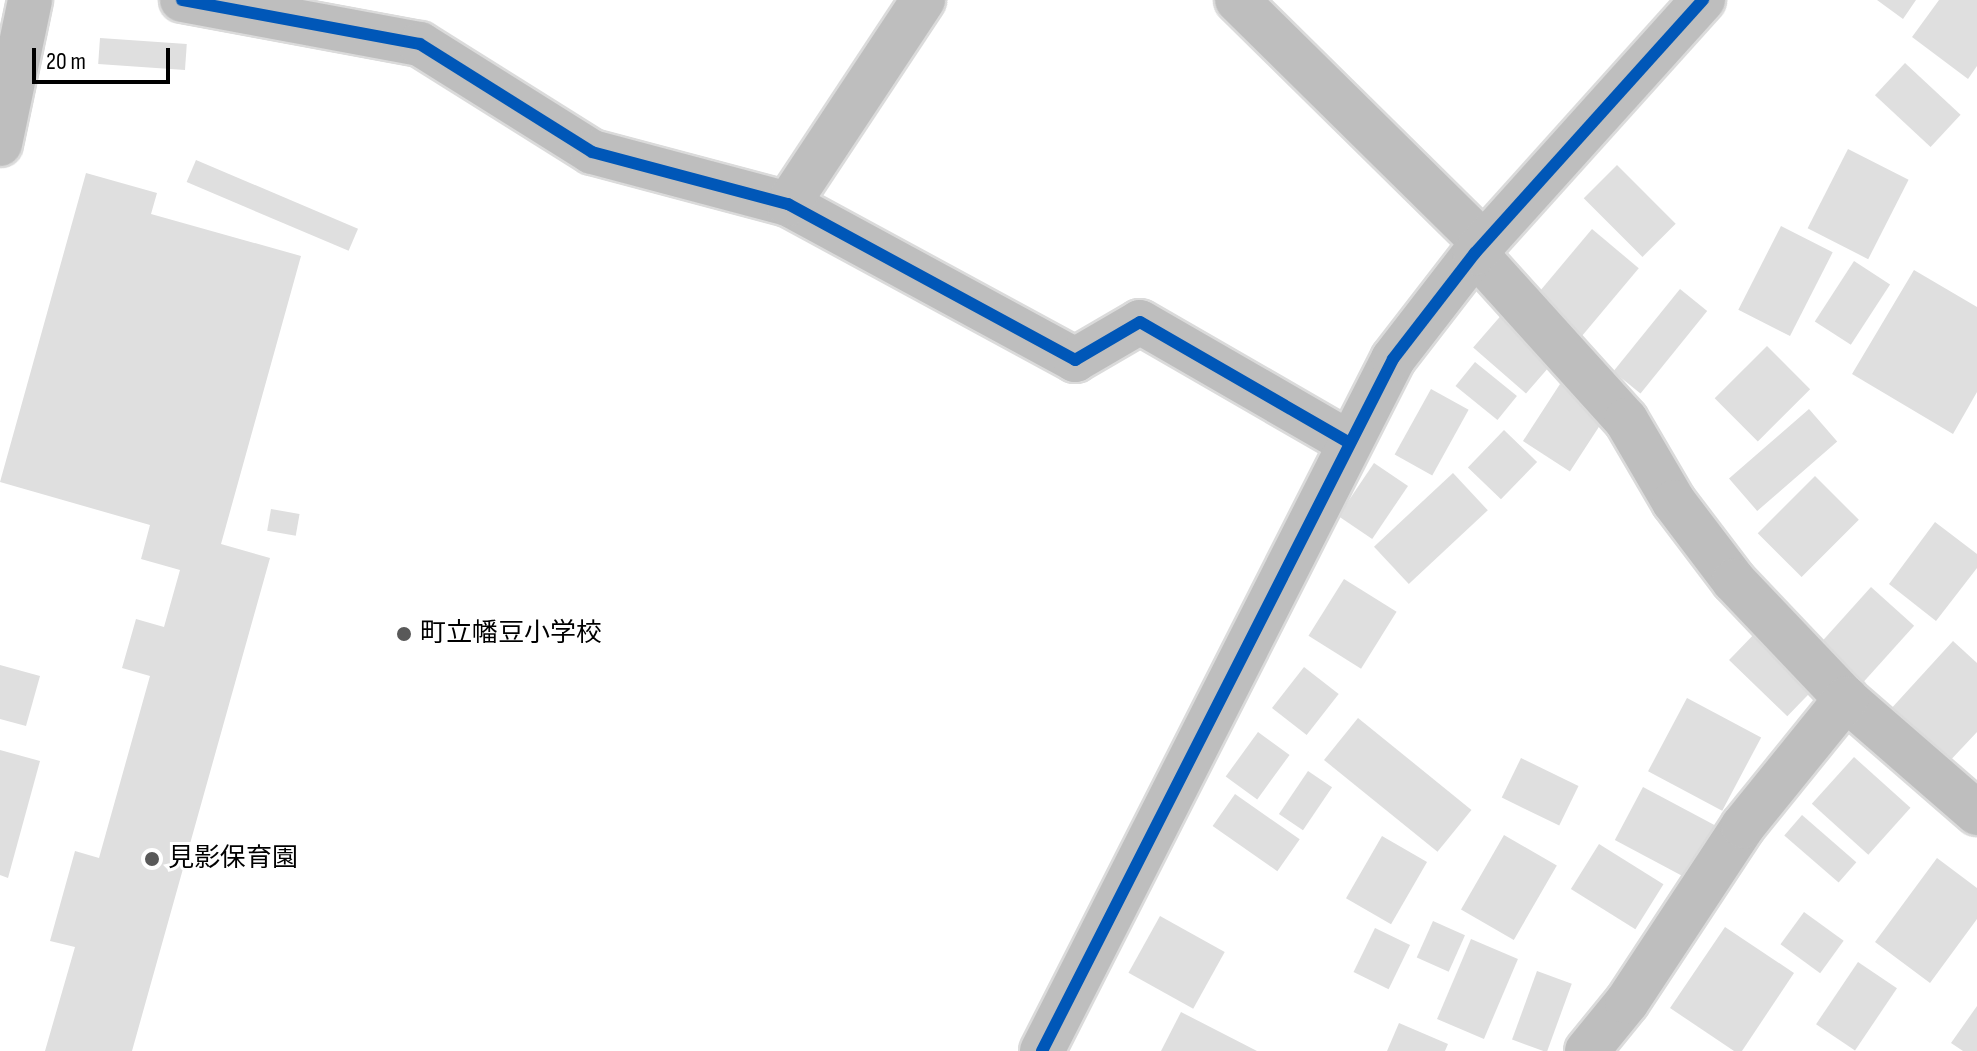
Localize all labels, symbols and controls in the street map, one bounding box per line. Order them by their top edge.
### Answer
scale bar [36,32,174,82]
text: 20 m [46,47,86,76]
place label: 町立幡豆小学校 [420,618,602,650]
marker: 町立幡豆小学校 [395,625,413,643]
place label: 見影保育園 [168,843,298,875]
marker: 見影保育園 [143,850,161,868]

